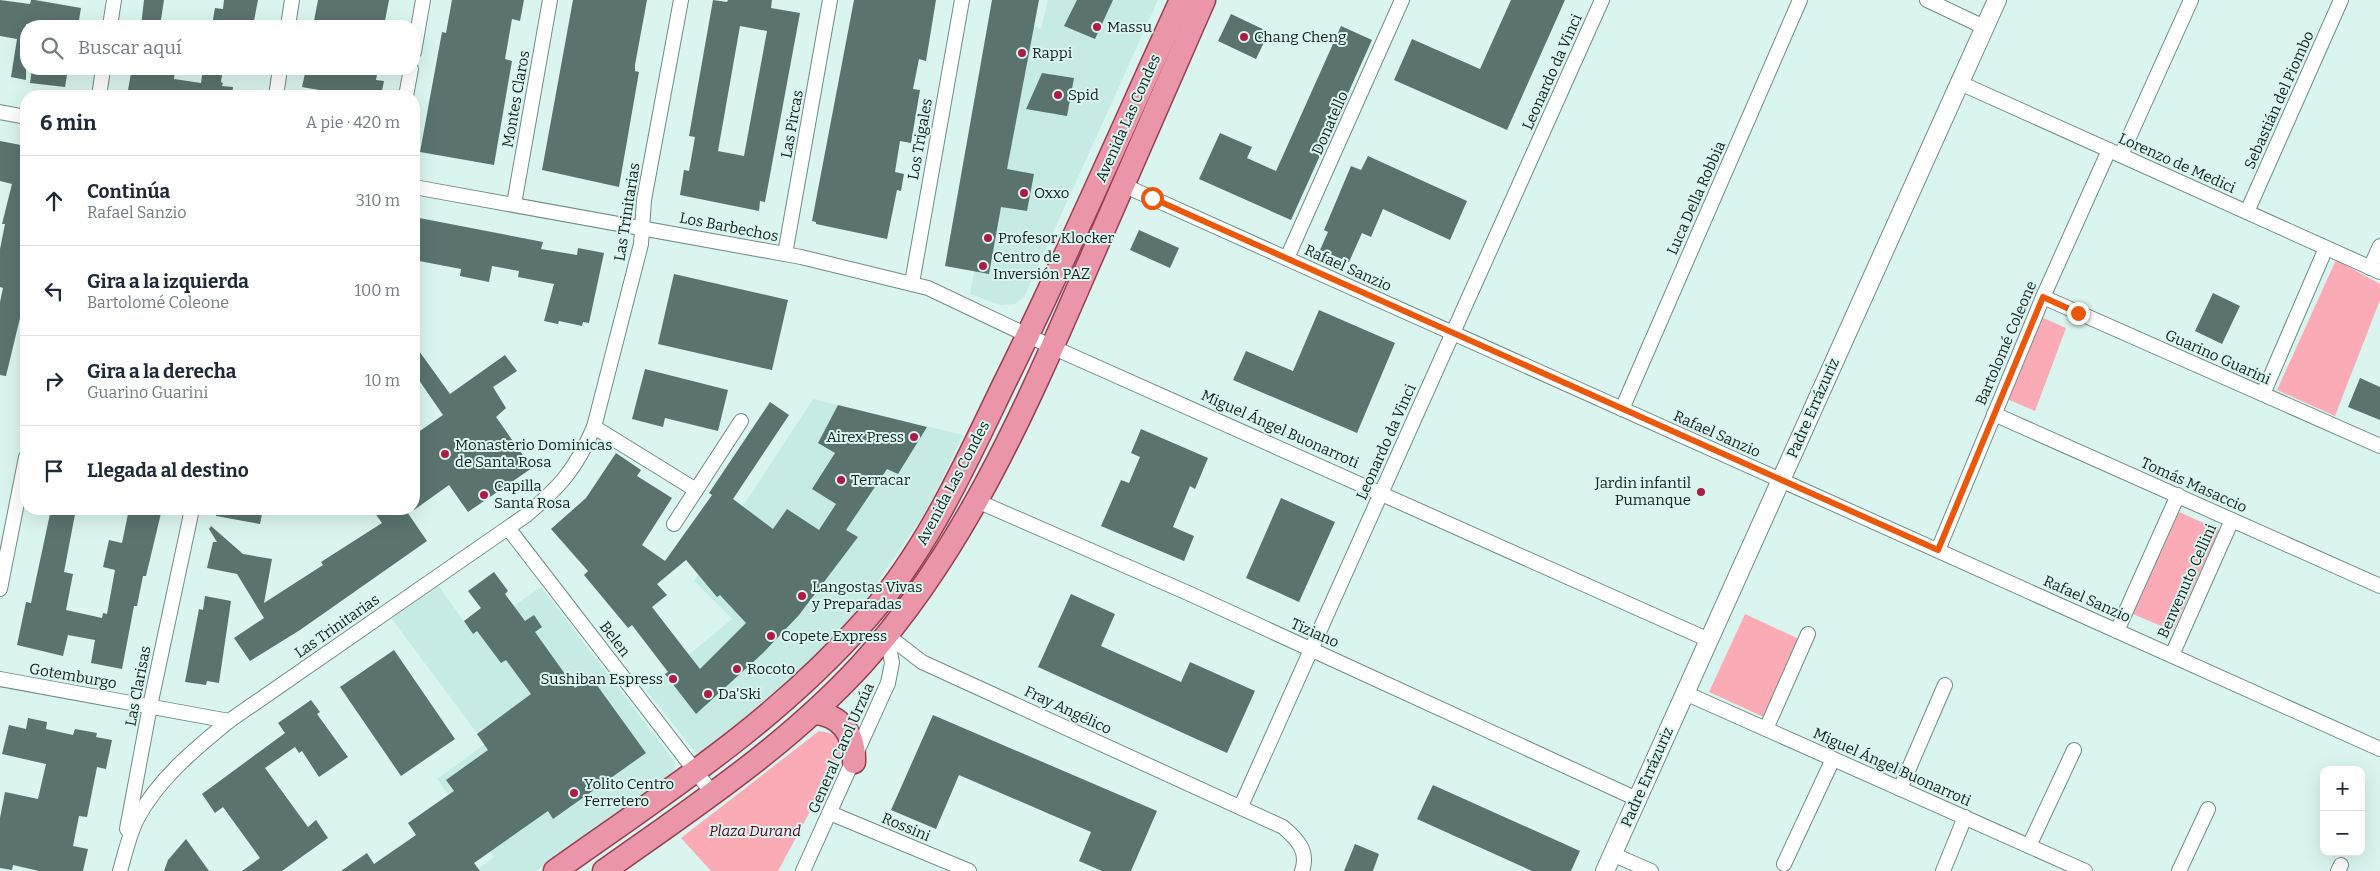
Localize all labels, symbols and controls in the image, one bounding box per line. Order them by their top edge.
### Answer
street label: Leonardo da Vinci [1518,11,1586,133]
place label: Massu [1107,18,1152,36]
search box [20,20,420,75]
marker: Massu [1091,21,1103,33]
place label: Chang Cheng [1254,28,1346,46]
street label: Sebastián del Piombo [2240,28,2318,172]
marker: Chang Cheng [1238,31,1250,43]
icon: search [38,34,66,62]
text: Buscar aquí [78,36,182,59]
place label: Rappi [1032,44,1073,62]
marker: Rappi [1016,47,1028,59]
street label: Montes Claros [499,49,533,149]
street label: Avenida Las Condes [1092,51,1164,185]
place label: Spid [1068,86,1099,104]
street label: Donatello [1308,88,1352,158]
street label: Las Pircas [777,89,807,159]
marker: Spid [1052,89,1064,101]
street label: Los Trigales [904,97,936,181]
text: 6 min [40,110,96,136]
text: A pie · 420 m [306,113,400,132]
street label: Lorenzo de Medici [2116,129,2239,197]
street label: Luca Della Robbia [1663,138,1729,258]
street label: Las Trinitarias [610,162,644,262]
text: Continúa [87,180,170,203]
place label: Oxxo [1034,184,1069,202]
icon: ahead [40,187,68,215]
marker: Oxxo [1018,187,1030,199]
route start [1141,187,1164,210]
text: 310 m [356,191,400,210]
text: Rafael Sanzio [87,203,187,222]
street label: Los Barbechos [678,209,780,245]
place label: Profesor Klocker [998,229,1115,247]
marker: Profesor Klocker [982,232,994,244]
street label: Rafael Sanzio [1302,241,1394,295]
place label: Centro de Inversión PAZ [993,248,1090,283]
marker: Centro de Inversión PAZ [977,260,989,272]
text: Gira a la izquierda [87,270,249,293]
icon: left [40,277,68,305]
street label: Bartolomé Coleone [1972,278,2040,408]
text: 100 m [355,281,400,300]
text: Bartolomé Coleone [87,293,229,312]
route end [2067,302,2090,325]
street label: Guarino Guarini [2162,326,2274,389]
street label: Padre Errázuriz [1783,355,1843,461]
text: Gira a la derecha [87,360,236,383]
icon: right [40,367,68,395]
text: 10 m [365,371,400,390]
street label: Leonardo da Vinci [1352,381,1420,503]
text: Guarino Guarini [87,383,208,402]
street label: Miguel Ángel Buonarroti [1198,386,1362,472]
street label: Rafael Sanzio [1671,407,1763,461]
street label: Avenida Las Condes [913,418,993,548]
place label: Airex Press [826,428,904,446]
marker: Airex Press [908,431,920,443]
place label: Monasterio Dominicas de Santa Rosa [455,436,612,471]
marker: Monasterio Dominicas de Santa Rosa [439,448,451,460]
street label: Tomás Masaccio [2138,454,2250,516]
icon: arrive [40,457,68,485]
text: Llegada al destino [87,459,249,482]
place label: Terracar [851,471,911,489]
marker: Terracar [835,474,847,486]
place label: Jardin infantil Pumanque [1594,474,1691,509]
place label: Capilla Santa Rosa [494,477,570,512]
marker: Jardin infantil Pumanque [1695,486,1707,498]
marker: Capilla Santa Rosa [478,489,490,501]
street label: Benvenuto Cellini [2154,521,2220,641]
street label: Rafael Sanzio [2041,572,2133,626]
place label: Langostas Vivas y Preparadas [811,578,922,613]
street label: Las Trinitarias [291,590,383,662]
marker: Langostas Vivas y Preparadas [796,590,808,602]
street label: Tiziano [1288,614,1342,652]
street label: Belen [596,618,634,661]
place label: Copete Express [781,627,887,645]
marker: Copete Express [765,630,777,642]
street label: Las Clarisas [121,644,155,728]
street label: Gotemburgo [28,659,118,693]
place label: Rocoto [747,660,795,678]
marker: Rocoto [731,663,743,675]
place label: Sushiban Espress [541,670,663,688]
marker: Sushiban Espress [667,673,679,685]
street label: General Carol Urzúa [804,680,878,816]
street label: Fray Angélico [1022,682,1114,738]
place label: Da'Ski [718,685,762,703]
marker: Da'Ski [702,688,714,700]
street label: Padre Errázuriz [1617,724,1677,830]
street label: Miguel Ángel Buonarroti [1810,724,1974,810]
map controls [2320,766,2365,856]
button: + [2320,766,2365,811]
place label: Yolito Centro Ferretero [584,775,674,810]
marker: Yolito Centro Ferretero [568,787,580,799]
street label: Rossini [879,809,933,845]
button: − [2320,811,2365,856]
park label: Plaza Durand [709,822,801,840]

